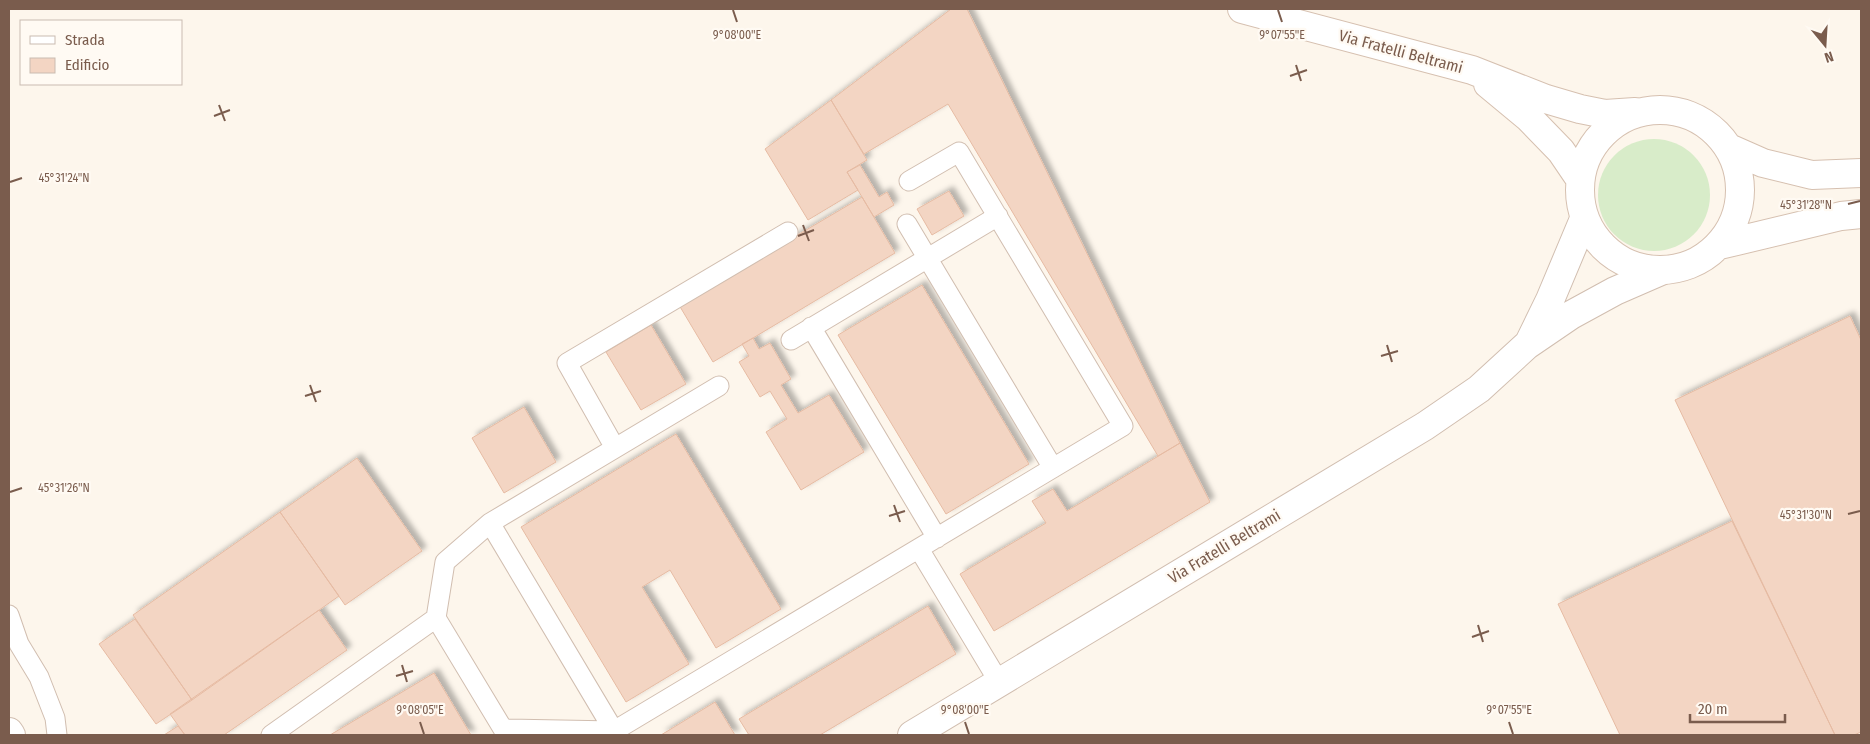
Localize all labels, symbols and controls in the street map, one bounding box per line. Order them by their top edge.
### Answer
legend [20,20,182,85]
north arrow [1800,20,1850,70]
street label: Via Fratelli Beltrami [1337,26,1465,77]
text: 9°08'00"E [713,28,762,42]
text: 9°07'55"E [1259,28,1305,42]
text: Strada [65,31,105,49]
text: N [1822,48,1835,66]
text: Edificio [65,56,110,74]
text: 45°31'24"N [38,171,90,185]
text: 45°31'28"N [1780,198,1832,212]
text: 45°31'26"N [38,481,90,495]
street label: Via Fratelli Beltrami [1165,505,1284,587]
text: 45°31'30"N [1780,508,1832,522]
scale bar [1690,692,1785,724]
text: 20 m [1698,700,1728,718]
text: 9°08'05"E [396,703,444,717]
text: 9°08'00"E [941,703,990,717]
text: 9°07'55"E [1486,703,1532,717]

